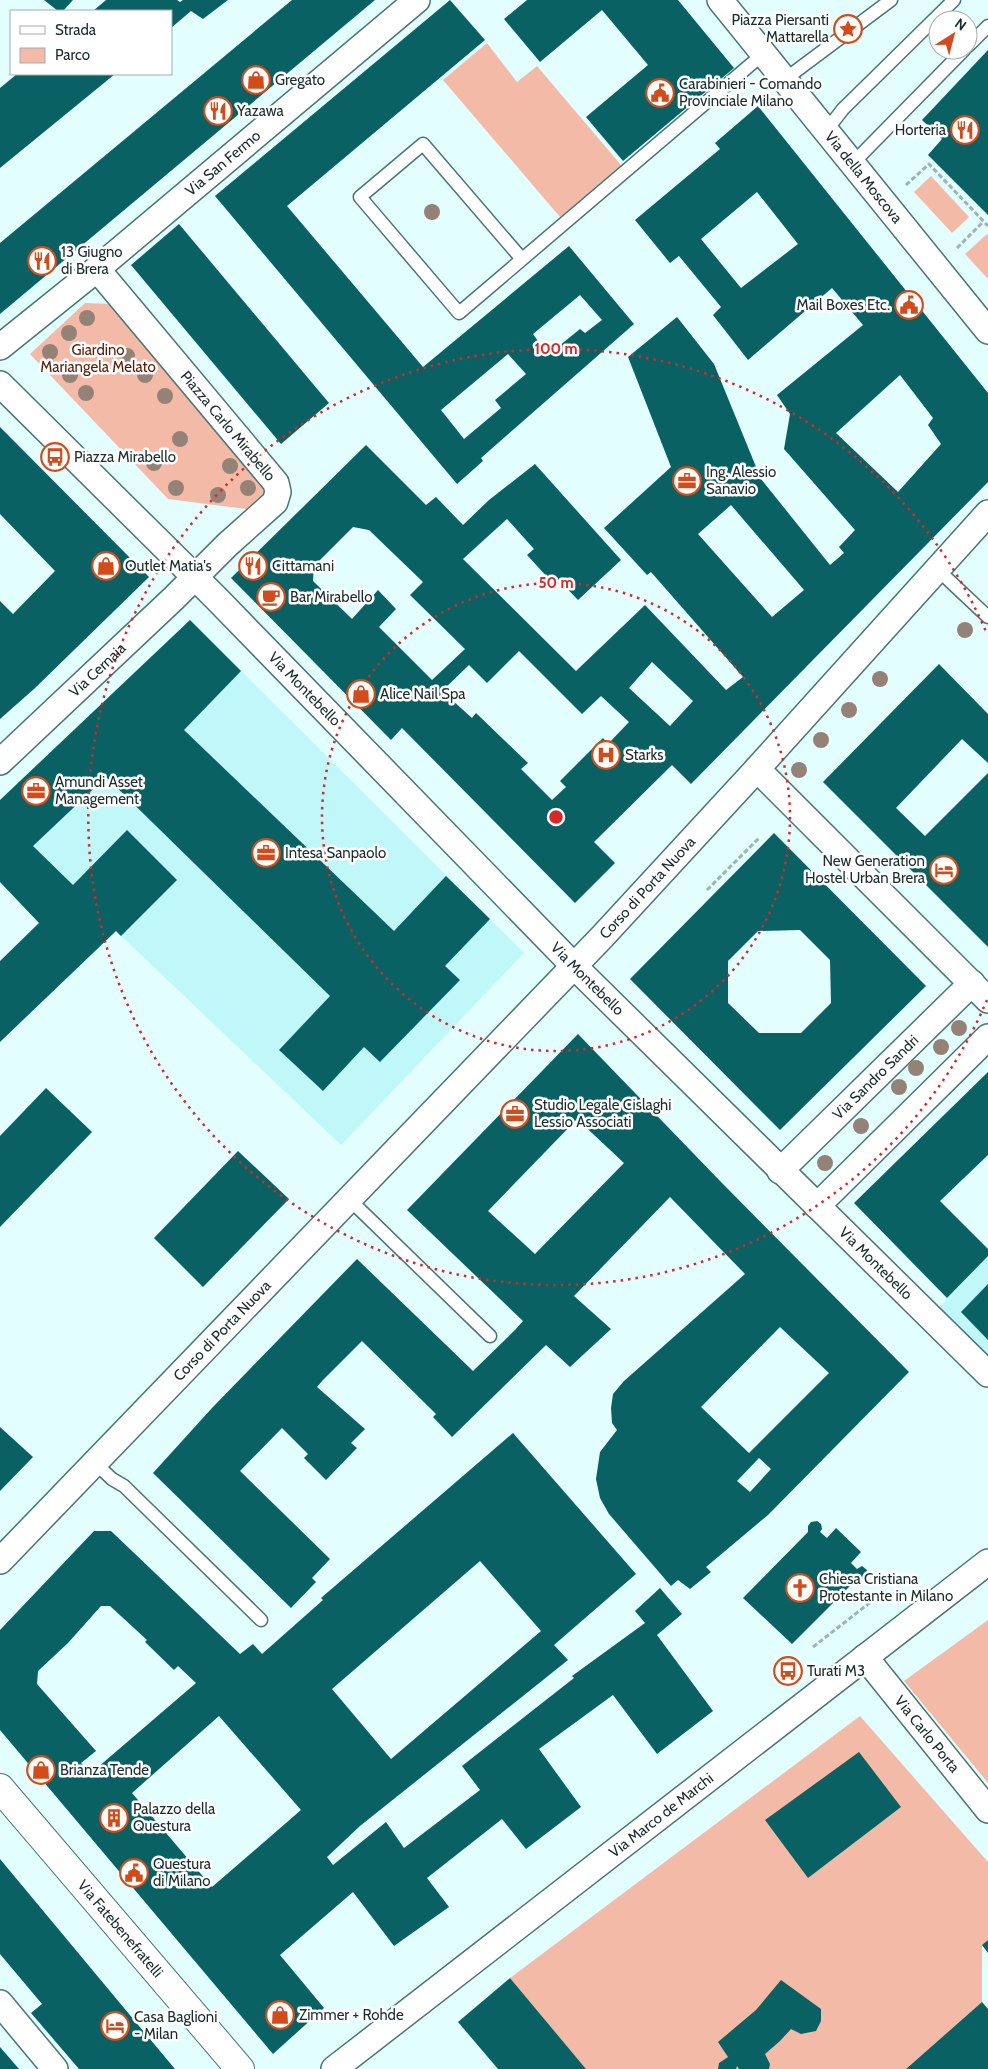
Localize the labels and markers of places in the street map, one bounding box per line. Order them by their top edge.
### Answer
place label: Piazza Piersanti Mattarella [731,11,830,46]
place icon: Piazza Piersanti Mattarella [833,14,863,44]
shop icon: Gregato [241,65,271,95]
place label: Gregato [275,71,325,89]
place label: Carabinieri - Comando Provinciale Milano [679,75,822,110]
public building icon: Carabinieri - Comando Provinciale Milano [645,78,675,108]
restaurant icon: Yazawa [203,96,233,126]
place label: Yazawa [236,102,285,120]
restaurant icon: Horteria [950,115,980,145]
place label: Horteria [895,121,947,139]
place label: 13 Giugno di Brera [61,243,123,278]
restaurant icon: 13 Giugno di Brera [27,246,57,276]
public building icon: Mail Boxes Etc. [894,290,924,320]
place label: Mail Boxes Etc. [797,296,890,314]
bus stop icon: Piazza Mirabello [40,442,70,472]
place label: Piazza Mirabello [74,448,176,466]
place label: Ing. Alessio Sanavio [706,463,776,498]
office icon: Ing. Alessio Sanavio [672,466,702,496]
shop icon: Outlet Matia's [91,551,121,581]
restaurant icon: Cittamani [238,551,268,581]
place label: Outlet Matia's [125,557,212,575]
place label: Cittamani [272,557,334,575]
cafe icon: Bar Mirabello [256,582,286,612]
place label: Bar Mirabello [290,588,373,606]
shop icon: Alice Nail Spa [346,679,376,709]
place label: Alice Nail Spa [380,685,466,703]
hospital icon: Starks [591,740,621,770]
place label: Starks [625,746,663,764]
place label: Amundi Asset Management [55,773,143,808]
office icon: Amundi Asset Management [21,776,51,806]
centre of rings [547,808,565,826]
office icon: Intesa Sanpaolo [251,838,281,868]
place label: Intesa Sanpaolo [285,844,386,862]
place label: New Generation Hostel Urban Brera [805,852,926,887]
hotel icon: New Generation Hostel Urban Brera [929,855,959,885]
place label: Studio Legale Cislaghi Lessio Associati [534,1096,671,1131]
office icon: Studio Legale Cislaghi Lessio Associati [500,1099,530,1129]
place label: Chiesa Cristiana Protestante in Milano [819,1570,953,1605]
church icon: Chiesa Cristiana Protestante in Milano [785,1573,815,1603]
bus stop icon: Turati M3 [773,1656,803,1686]
place label: Turati M3 [807,1662,865,1680]
shop icon: Brianza Tende [26,1755,56,1785]
place label: Brianza Tende [60,1761,149,1779]
place label: Palazzo della Questura [133,1800,216,1835]
building icon: Palazzo della Questura [99,1803,129,1833]
place label: Questura di Milano [153,1855,212,1890]
public building icon: Questura di Milano [119,1858,149,1888]
shop icon: Zimmer + Rohde [265,2000,295,2030]
place label: Zimmer + Rohde [299,2006,404,2024]
place label: Casa Baglioni - Milan [134,2008,217,2043]
hotel icon: Casa Baglioni - Milan [100,2011,130,2041]

